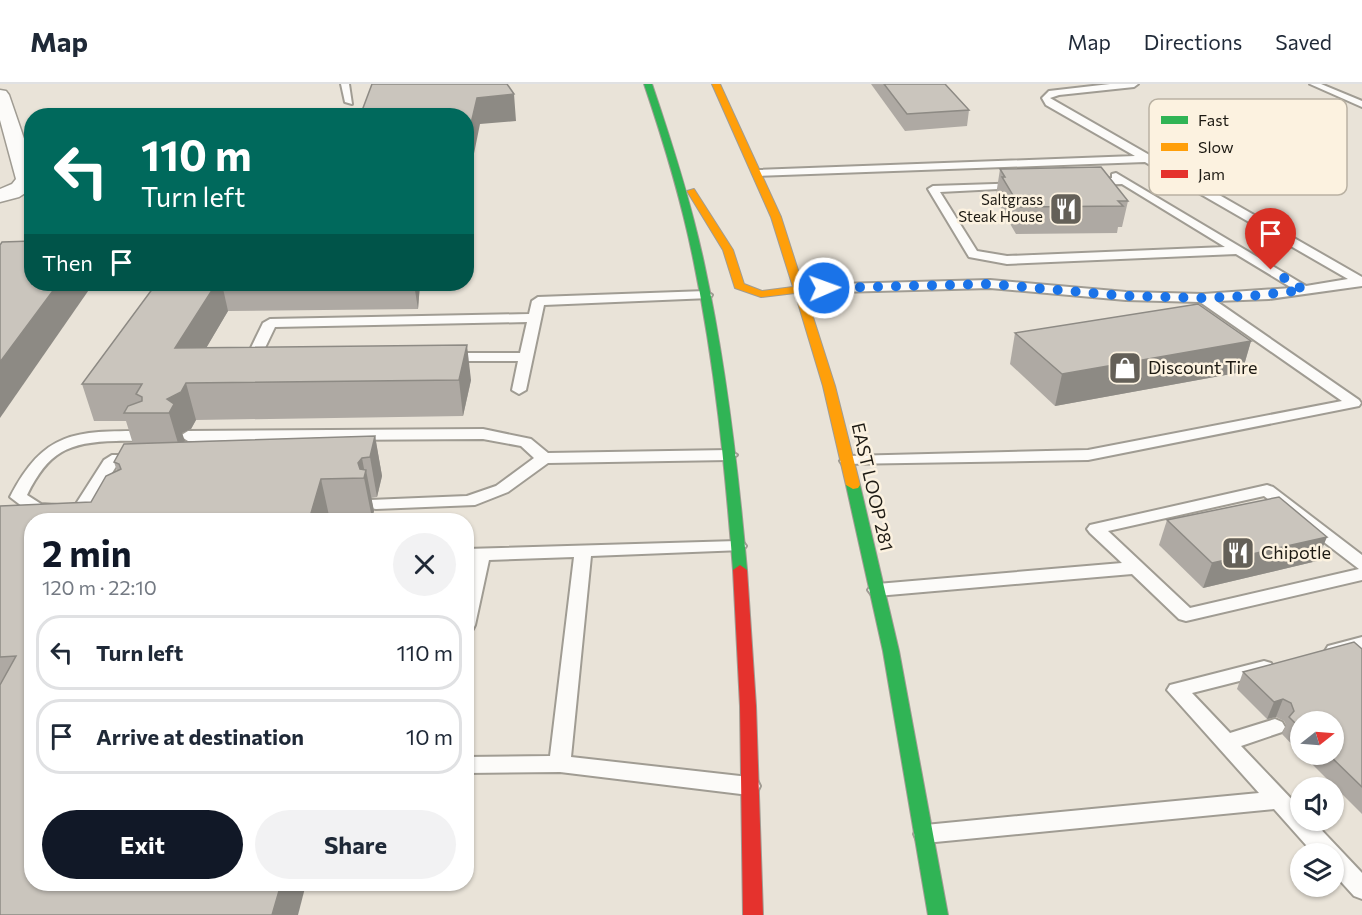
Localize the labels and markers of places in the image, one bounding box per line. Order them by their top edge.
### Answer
place label: Saltgrass Steak House [958,190,1043,225]
restaurant icon: Saltgrass Steak House [1048,191,1084,227]
pin [1245,208,1296,270]
shop icon: Discount Tire [1107,350,1143,386]
place label: Discount Tire [1148,356,1257,378]
restaurant icon: Chipotle [1220,535,1256,571]
place label: Chipotle [1261,541,1331,563]

